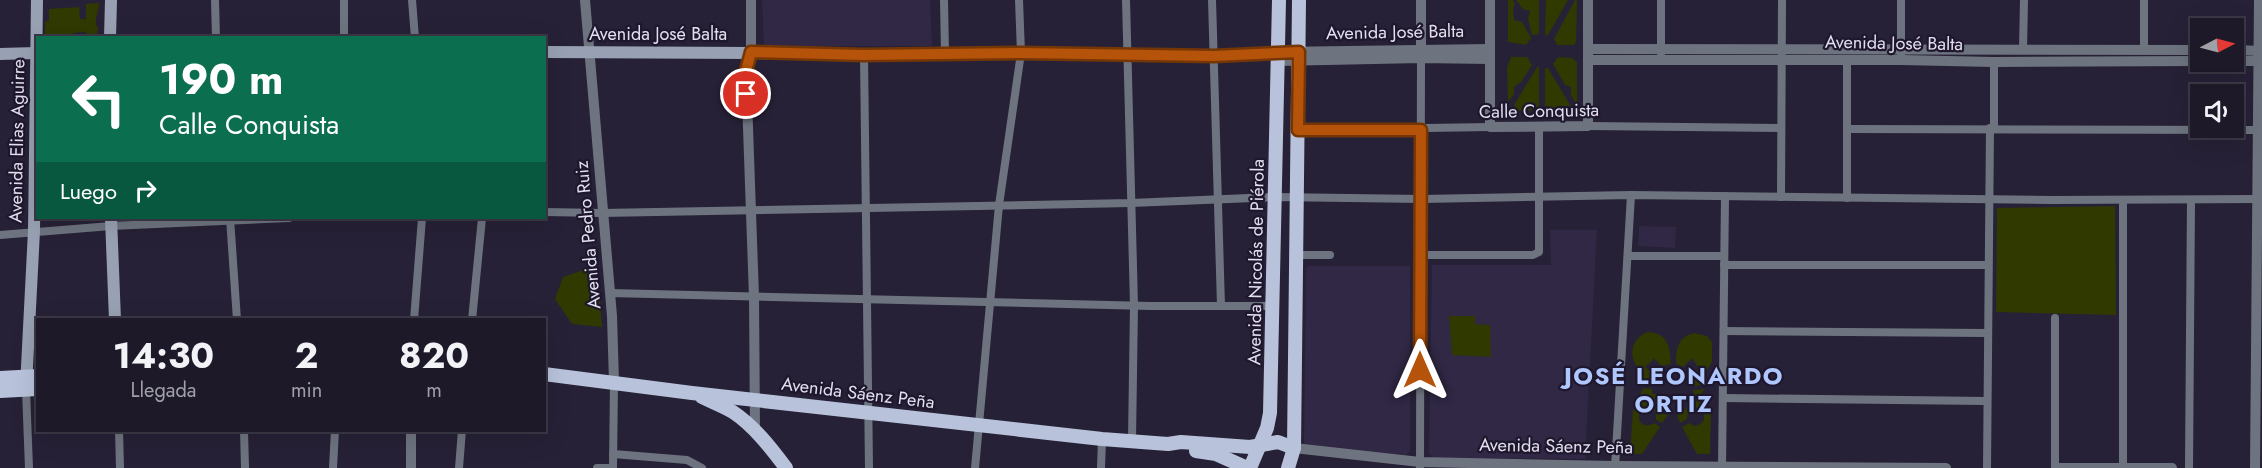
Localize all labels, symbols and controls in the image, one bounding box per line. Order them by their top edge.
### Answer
street label: Avenida José Balta [1326,18,1464,46]
north arrow [2190,18,2244,72]
map controls [2190,18,2244,138]
street label: Avenida José Balta [589,21,727,47]
street label: Avenida José Balta [1825,29,1963,57]
text: 190 m [159,49,283,110]
street label: Avenida Elias Aguirre [3,59,31,223]
icon: left [60,60,138,138]
pin [720,68,771,119]
icon: arrive [729,77,762,110]
button: sound [2190,84,2244,138]
street label: Calle Conquista [1479,97,1599,125]
text: Calle Conquista [159,105,339,144]
street label: Avenida Pedro Ruiz [569,159,607,310]
street label: Avenida Nicolás de Piérola [1241,159,1271,365]
icon: right [129,174,162,207]
text: Luego [60,175,117,207]
text: 14:30 [113,329,214,381]
text: 2 [295,329,318,381]
text: 820 [399,329,469,381]
position arrow [1388,338,1452,402]
district label: JOSÉ LEONARDO ORTIZ [1560,358,1784,421]
street label: Avenida Sáenz Peña [780,371,936,415]
text: Llegada [130,376,196,405]
text: min [291,376,322,405]
text: m [426,376,442,405]
street label: Avenida Sáenz Peña [1479,432,1633,460]

